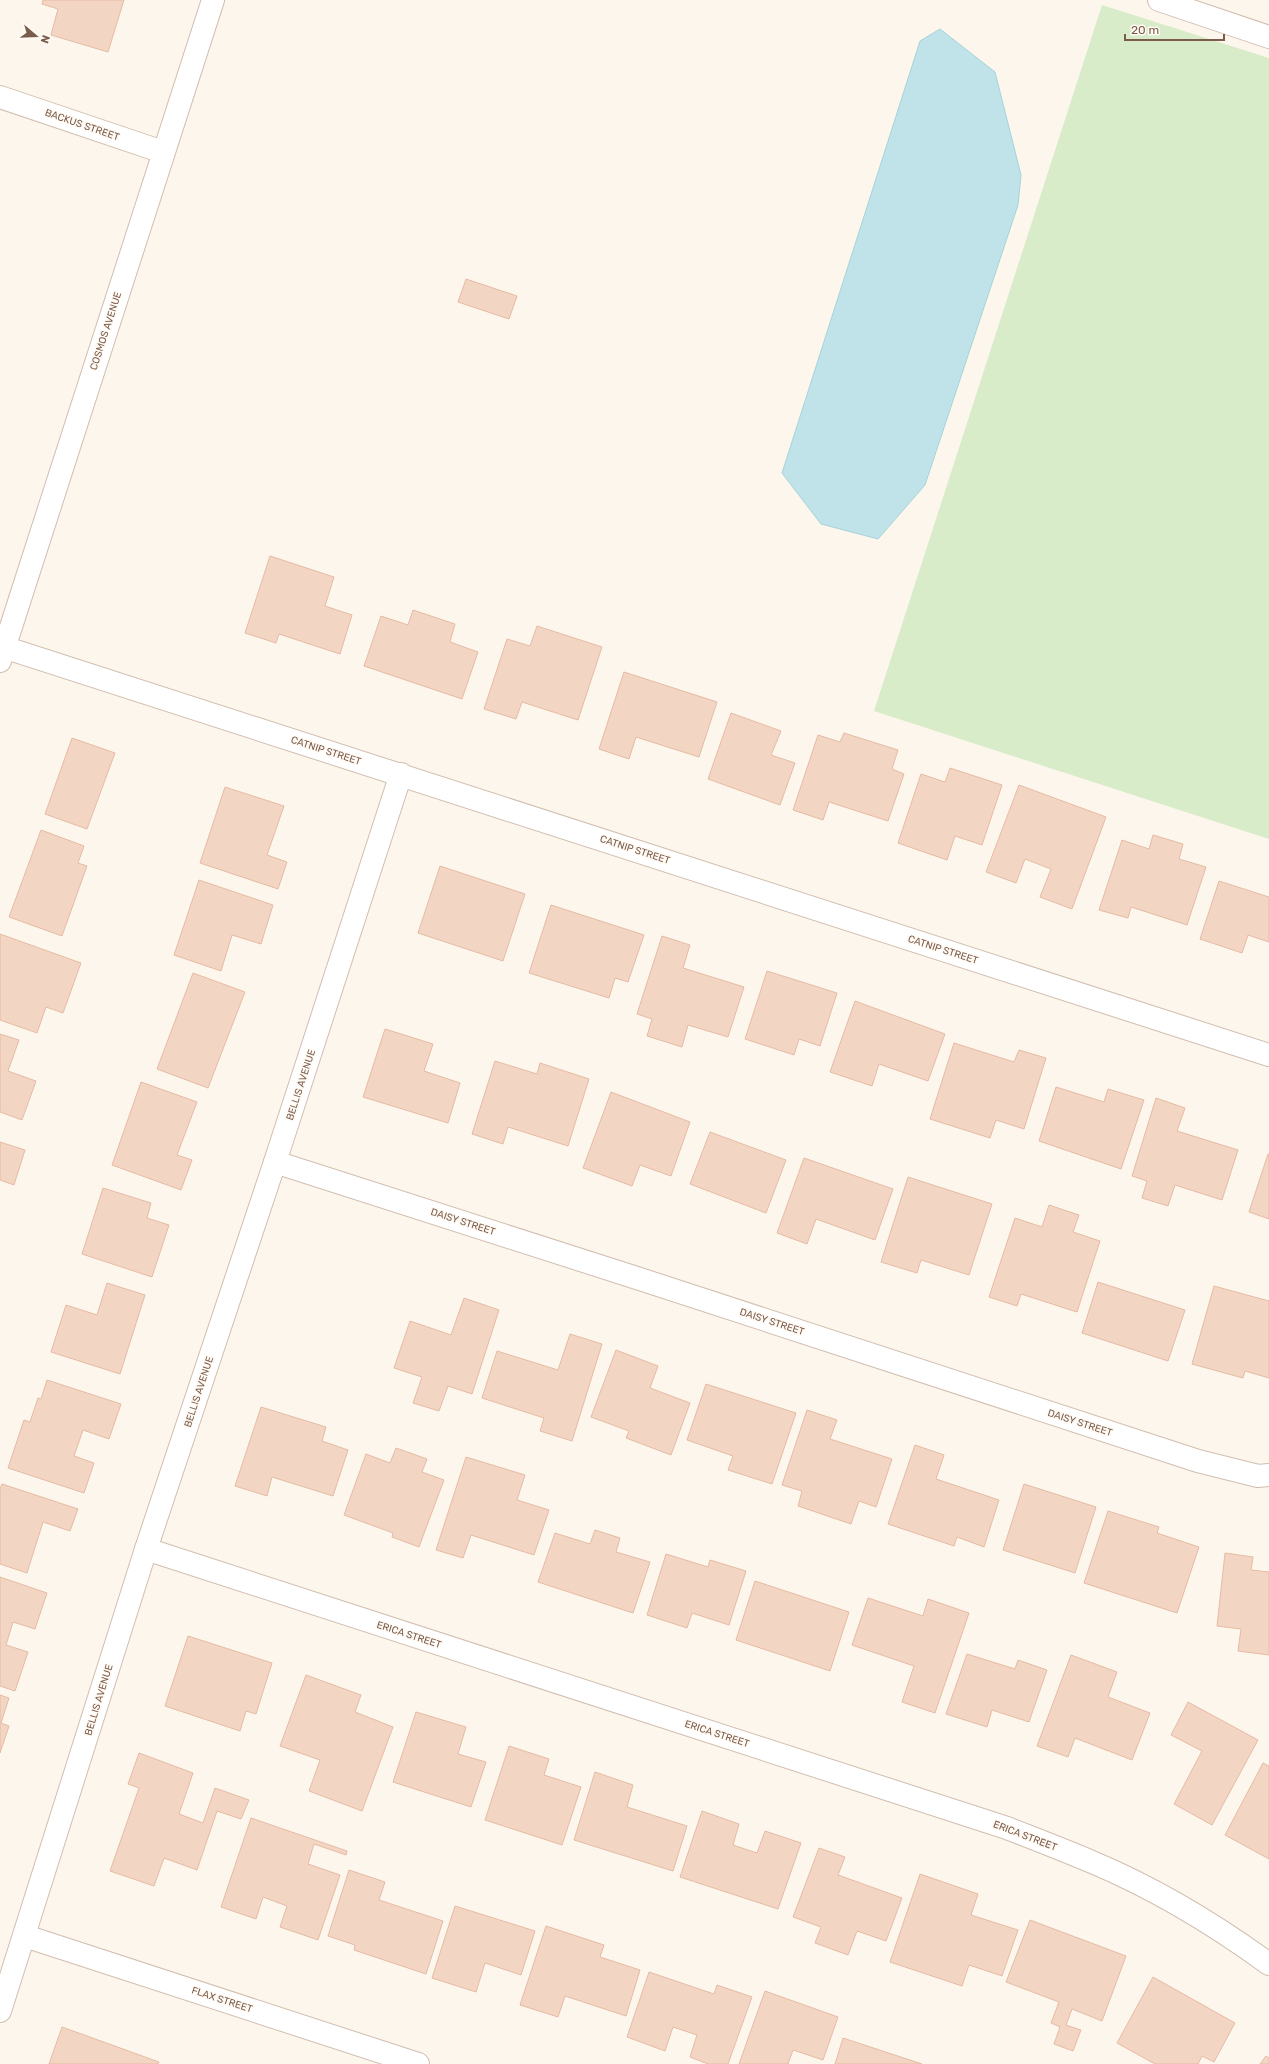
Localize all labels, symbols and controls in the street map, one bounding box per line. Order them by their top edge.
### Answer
north arrow [16,16,56,56]
scale bar [1125,16,1224,42]
text: 20 m [1131,23,1159,37]
text: N [38,33,52,45]
street label: BACKUS STREET [43,107,121,143]
street label: COSMOS AVENUE [88,290,124,372]
street label: CATNIP STREET [289,734,363,768]
street label: CATNIP STREET [598,833,672,867]
street label: CATNIP STREET [906,933,980,967]
street label: BELLIS AVENUE [284,1048,318,1122]
street label: DAISY STREET [429,1206,497,1238]
street label: DAISY STREET [738,1306,806,1338]
street label: BELLIS AVENUE [182,1355,216,1429]
street label: DAISY STREET [1046,1407,1114,1439]
street label: ERICA STREET [375,1619,443,1651]
street label: BELLIS AVENUE [82,1663,116,1737]
street label: ERICA STREET [683,1718,751,1750]
street label: ERICA STREET [991,1818,1059,1854]
street label: FLAX STREET [190,1985,254,2016]

